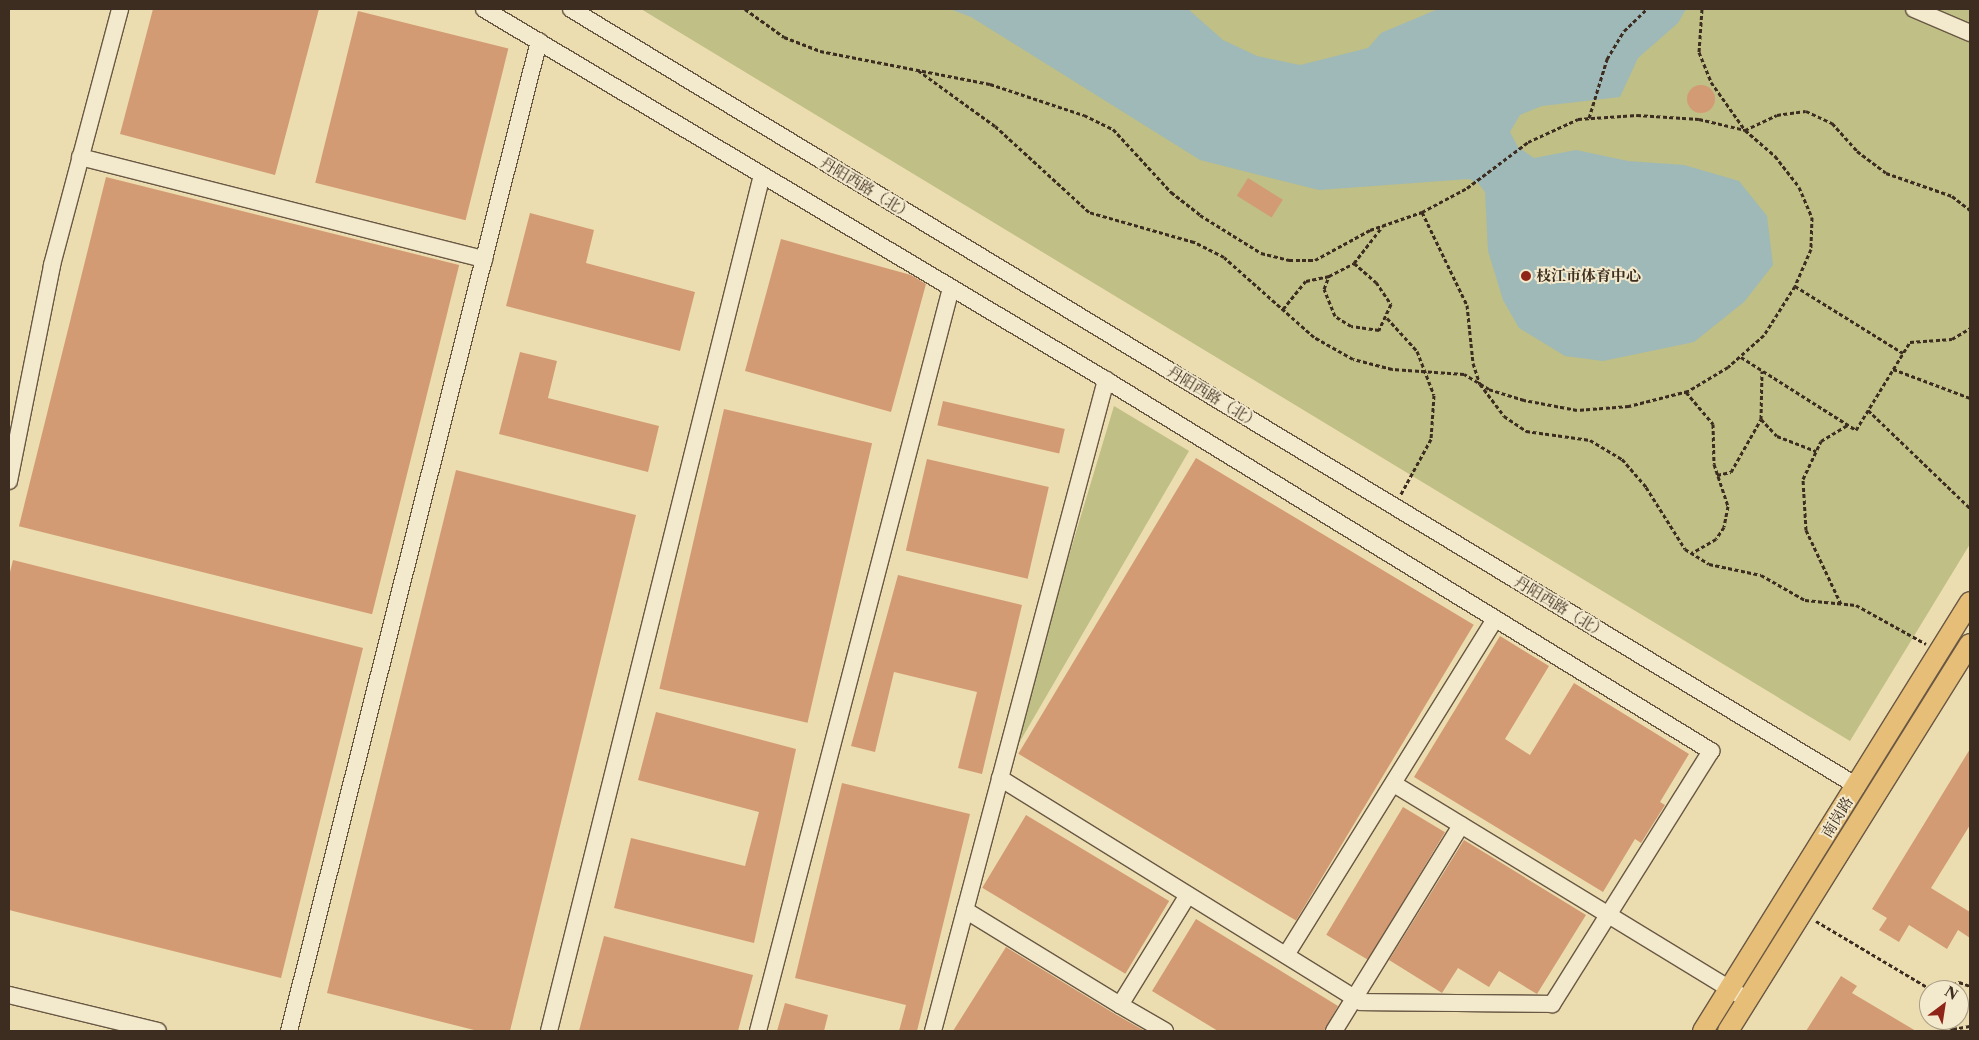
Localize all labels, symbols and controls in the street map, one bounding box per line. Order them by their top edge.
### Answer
street label: 丹阳西路（北） [817,153,917,223]
place label: 枝江市体育中心 [1536,267,1641,285]
marker: 枝江市体育中心 [1520,270,1532,282]
street label: 丹阳西路（北） [1164,362,1264,432]
street label: 丹阳西路（北） [1511,572,1611,642]
street label: 南岗路 [1817,793,1857,841]
north arrow [1919,980,1969,1030]
text: N [1941,982,1961,1004]

